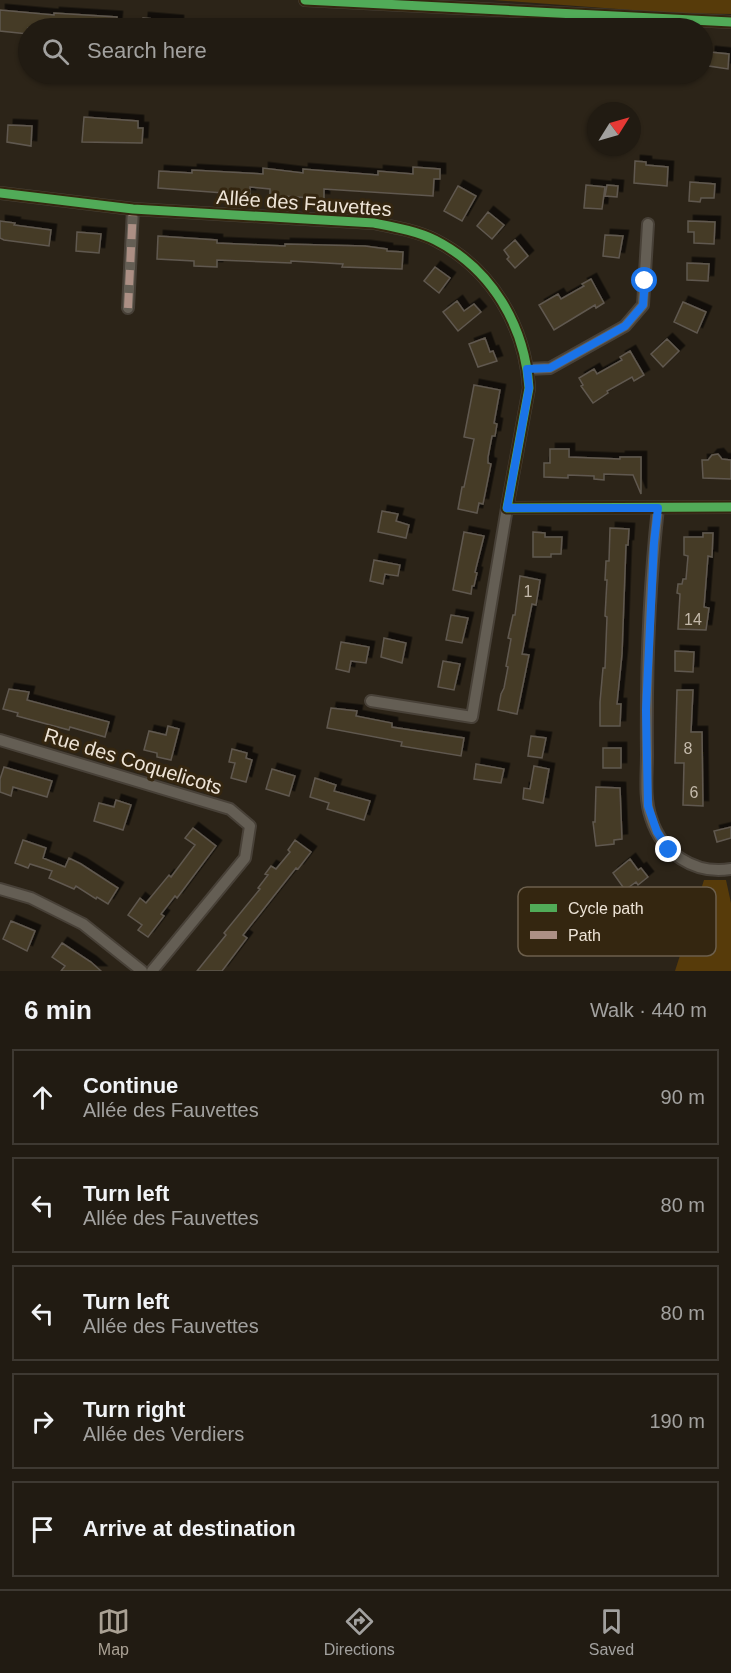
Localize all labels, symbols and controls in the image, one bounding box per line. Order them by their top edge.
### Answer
search box [18,18,713,84]
icon: search [39,35,72,68]
text: Search here [87,38,207,63]
north arrow [587,102,641,156]
street label: Allée des Fauvettes [216,186,392,220]
route start [631,267,657,293]
house number: 1 [524,583,533,600]
house number: 14 [684,611,702,628]
street label: Rue des Coquelicots [42,724,224,798]
house number: 8 [684,740,693,757]
house number: 6 [690,784,699,801]
route end [655,836,681,862]
legend [518,887,716,956]
text: Cycle path [568,900,644,917]
text: Path [568,927,601,944]
text: 6 min [24,995,92,1025]
text: Walk · 440 m [590,999,707,1021]
text: Continue [83,1073,178,1098]
icon: ahead [26,1081,59,1114]
text: 90 m [661,1086,705,1108]
text: Allée des Fauvettes [83,1099,259,1121]
text: Turn left [83,1181,169,1206]
icon: left [26,1189,59,1222]
text: 80 m [661,1194,705,1216]
text: Allée des Fauvettes [83,1207,259,1229]
text: Turn left [83,1289,169,1314]
icon: left [26,1297,59,1330]
text: 80 m [661,1302,705,1324]
text: Allée des Fauvettes [83,1315,259,1337]
text: Turn right [83,1397,185,1422]
icon: right [26,1405,59,1438]
text: 190 m [649,1410,705,1432]
text: Allée des Verdiers [83,1423,244,1445]
icon: arrive [26,1513,59,1546]
text: Arrive at destination [83,1516,296,1541]
tab: Map [97,1605,130,1659]
tab: Directions [324,1605,395,1659]
tab: Saved [589,1605,634,1659]

